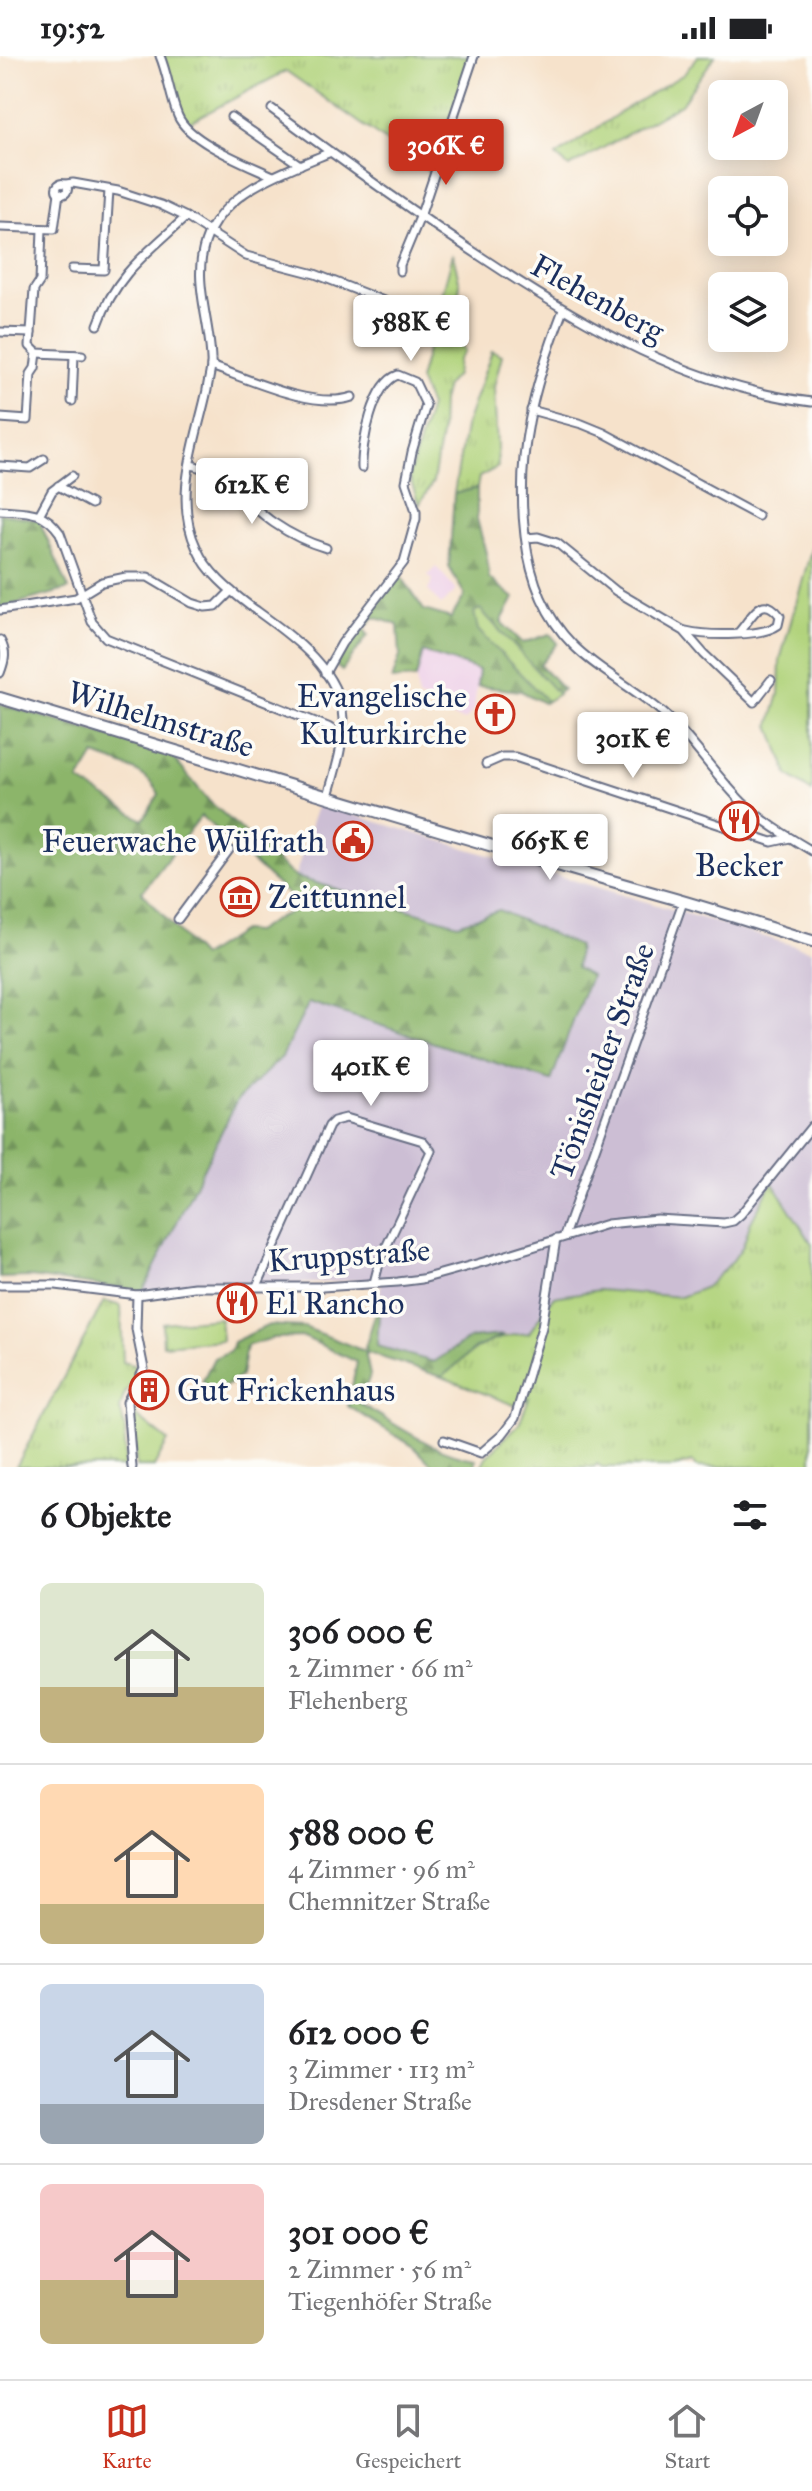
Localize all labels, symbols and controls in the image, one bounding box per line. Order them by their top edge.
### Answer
text: 19:52 [40,10,104,46]
north arrow [708,80,788,160]
map controls [708,80,788,352]
pin: 306K € [381,119,511,187]
text: 306K € [407,129,485,161]
button: locate [708,176,788,256]
street label: Flehenberg [524,246,672,352]
button: layers [708,272,788,352]
pin: 588K € [346,295,476,363]
text: 588K € [371,305,451,337]
pin: 612K € [187,458,317,526]
text: 612K € [214,468,290,500]
street label: Wilhelmstraße [63,673,259,766]
place label: Evangelische Kulturkirche [297,677,467,753]
church icon: Evangelische Kulturkirche [474,693,516,735]
pin: 301K € [568,712,698,780]
text: 301K € [595,722,671,754]
restaurant icon: Becker [718,800,760,842]
pin: 665K € [485,814,615,882]
public building icon: Feuerwache Wülfrath [332,820,374,862]
place label: Feuerwache Wülfrath [42,822,325,861]
text: 665K € [511,824,589,856]
place label: Becker [695,846,783,885]
museum icon: Zeittunnel [219,876,261,918]
place label: Zeittunnel [268,878,407,917]
street label: Tönisheider Straße [542,938,663,1185]
pin: 401K € [306,1040,436,1108]
text: 401K € [331,1050,411,1082]
street label: Kruppstraße [267,1230,431,1281]
restaurant icon: El Rancho [216,1282,258,1324]
place label: El Rancho [265,1284,404,1323]
building icon: Gut Frickenhaus [128,1369,170,1411]
place label: Gut Frickenhaus [177,1371,395,1410]
icon: filters [728,1493,772,1537]
text: 6 Objekte [40,1495,171,1536]
text: 306 000 € [288,1611,433,1652]
icon: home [104,1615,200,1711]
text: 2 Zimmer · 66 m² [288,1652,473,1684]
text: Flehenberg [288,1684,407,1716]
text: 588 000 € [288,1812,435,1853]
icon: home [104,1816,200,1912]
text: 4 Zimmer · 96 m² [288,1853,475,1885]
text: Chemnitzer Straße [288,1885,490,1917]
text: 612 000 € [288,2012,430,2053]
icon: home [104,2016,200,2112]
text: 3 Zimmer · 113 m² [288,2053,474,2085]
text: Dresdener Straße [288,2085,472,2117]
text: 301 000 € [288,2212,429,2253]
icon: home [104,2216,200,2312]
text: 2 Zimmer · 56 m² [288,2253,471,2285]
text: Tiegenhöfer Straße [288,2285,492,2317]
tab: Karte [102,2399,152,2474]
tab: Gespeichert [355,2399,461,2474]
tab: Start [665,2399,710,2474]

